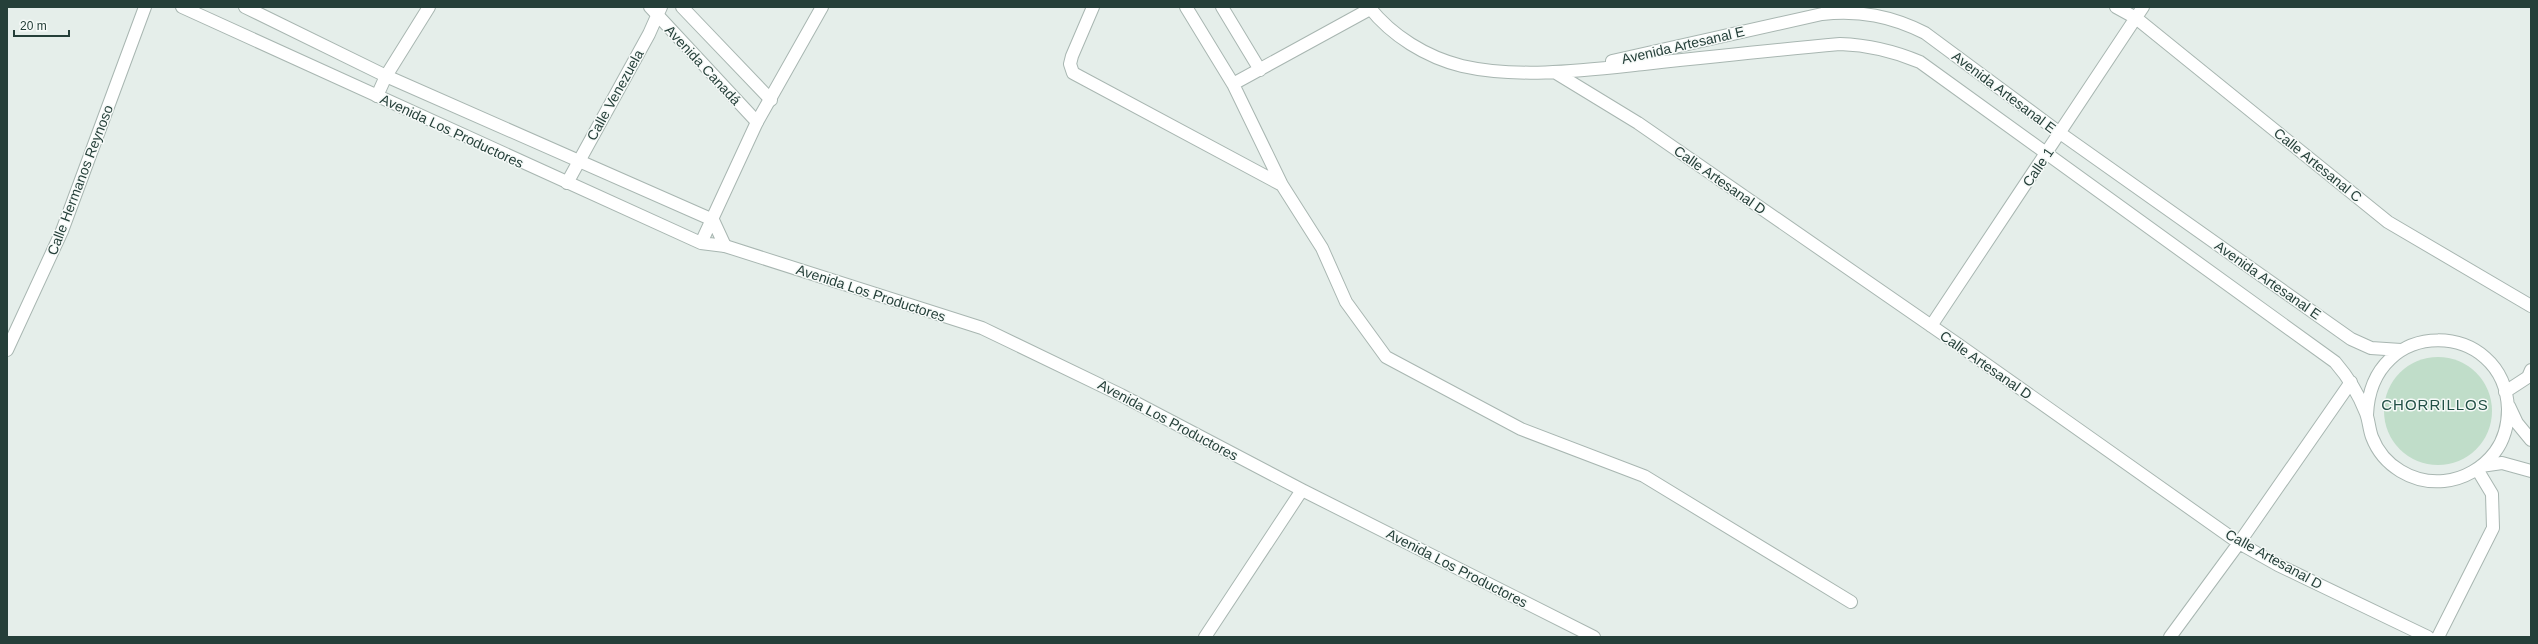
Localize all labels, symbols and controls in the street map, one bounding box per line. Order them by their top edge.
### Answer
scale bar [14,12,69,38]
text: 20 m [20,19,47,33]
street label: Avenida Canadá [662,22,744,108]
street label: Avenida Artesanal E [1620,23,1746,67]
street label: Calle Venezuela [583,47,647,143]
street label: Avenida Artesanal E [1949,48,2059,136]
street label: Avenida Los Productores [378,91,526,171]
street label: Calle Hermanos Reynoso [44,102,116,257]
street label: Calle Artesanal C [2271,125,2365,205]
street label: Calle Artesanal D [1671,142,1769,218]
street label: Calle 1 [2019,144,2057,190]
street label: Avenida Artesanal E [2212,237,2324,323]
street label: Avenida Los Productores [794,261,948,325]
street label: Calle Artesanal D [1937,327,2035,403]
street label: Avenida Los Productores [1095,376,1241,464]
district label: CHORRILLOS [2381,396,2489,413]
street label: Avenida Los Productores [1384,525,1530,611]
street label: Calle Artesanal D [2223,526,2325,592]

